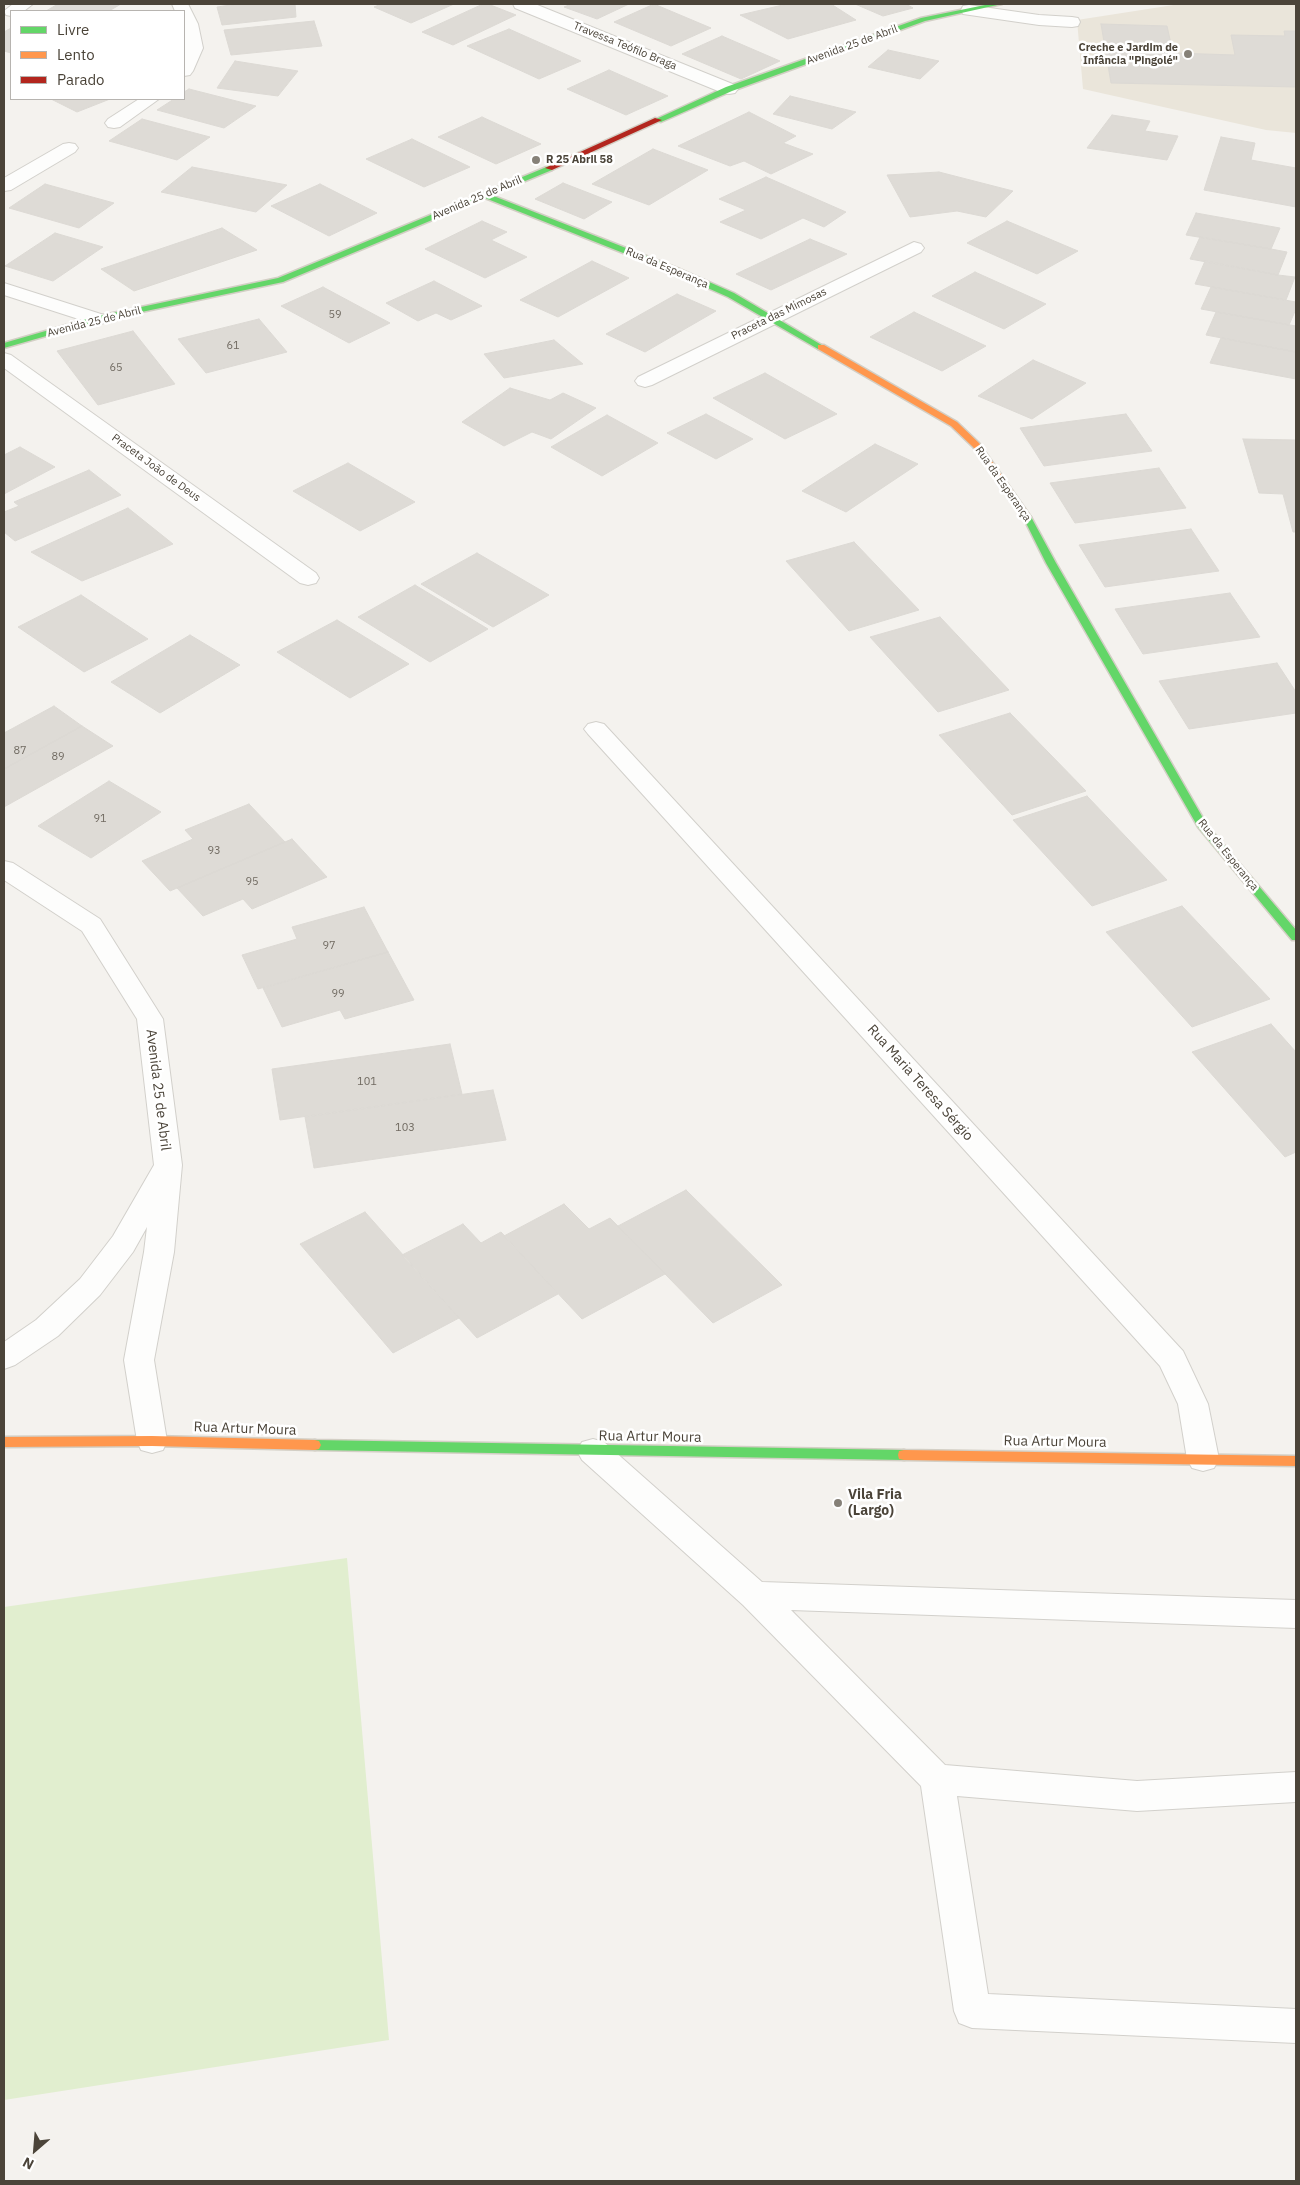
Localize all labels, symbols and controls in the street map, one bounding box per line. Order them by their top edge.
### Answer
legend [10,10,185,100]
street label: Travessa Teófilo Braga [571,19,679,73]
text: Livre [57,20,89,39]
street label: Avenida 25 de Abril [805,22,899,68]
place label: Creche e Jardim de Infância "Pingolé" [1079,41,1178,67]
text: Lento [57,45,95,64]
marker: Creche e Jardim de Infância "Pingolé" [1182,48,1194,60]
text: Parado [57,70,105,89]
place label: R 25 Abril 58 [546,153,613,167]
marker: R 25 Abril 58 [530,154,542,166]
street label: Avenida 25 de Abril [430,173,524,223]
street label: Rua da Esperança [624,245,710,291]
street label: Praceta das Mimosas [729,285,829,343]
street label: Avenida 25 de Abril [46,304,142,340]
house number: 59 [328,308,342,322]
house number: 61 [226,339,240,353]
house number: 65 [109,361,123,375]
street label: Praceta João de Deus [109,431,203,505]
street label: Rua da Esperança [972,444,1034,524]
house number: 87 [13,744,27,758]
house number: 89 [51,750,65,764]
house number: 91 [93,812,107,826]
street label: Rua da Esperança [1195,817,1261,893]
house number: 93 [207,844,221,858]
house number: 95 [245,875,259,889]
house number: 97 [322,939,336,953]
house number: 99 [331,987,345,1001]
street label: Rua Maria Teresa Sérgio [863,1021,977,1145]
street label: Avenida 25 de Abril [142,1028,174,1152]
house number: 101 [357,1075,377,1089]
house number: 103 [395,1121,415,1135]
street label: Rua Artur Moura [193,1419,297,1439]
street label: Rua Artur Moura [598,1428,702,1446]
street label: Rua Artur Moura [1003,1433,1107,1451]
place label: Vila Fria (Largo) [848,1487,902,1520]
marker: Vila Fria (Largo) [832,1497,844,1509]
north arrow [10,2125,60,2175]
text: N [20,2153,37,2174]

